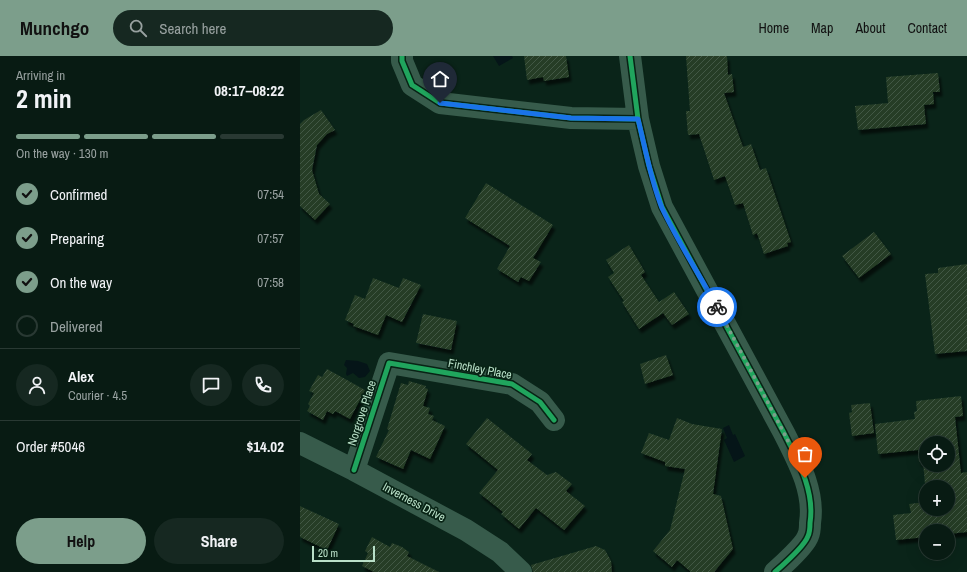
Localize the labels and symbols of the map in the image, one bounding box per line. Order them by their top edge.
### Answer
pin [423,62,457,103]
courier [697,287,737,327]
street label: Finchley Place [447,355,513,383]
street label: Norgrove Place [344,378,380,448]
pin [788,437,822,478]
street label: Inverness Drive [380,479,448,525]
scale bar [312,544,375,563]

